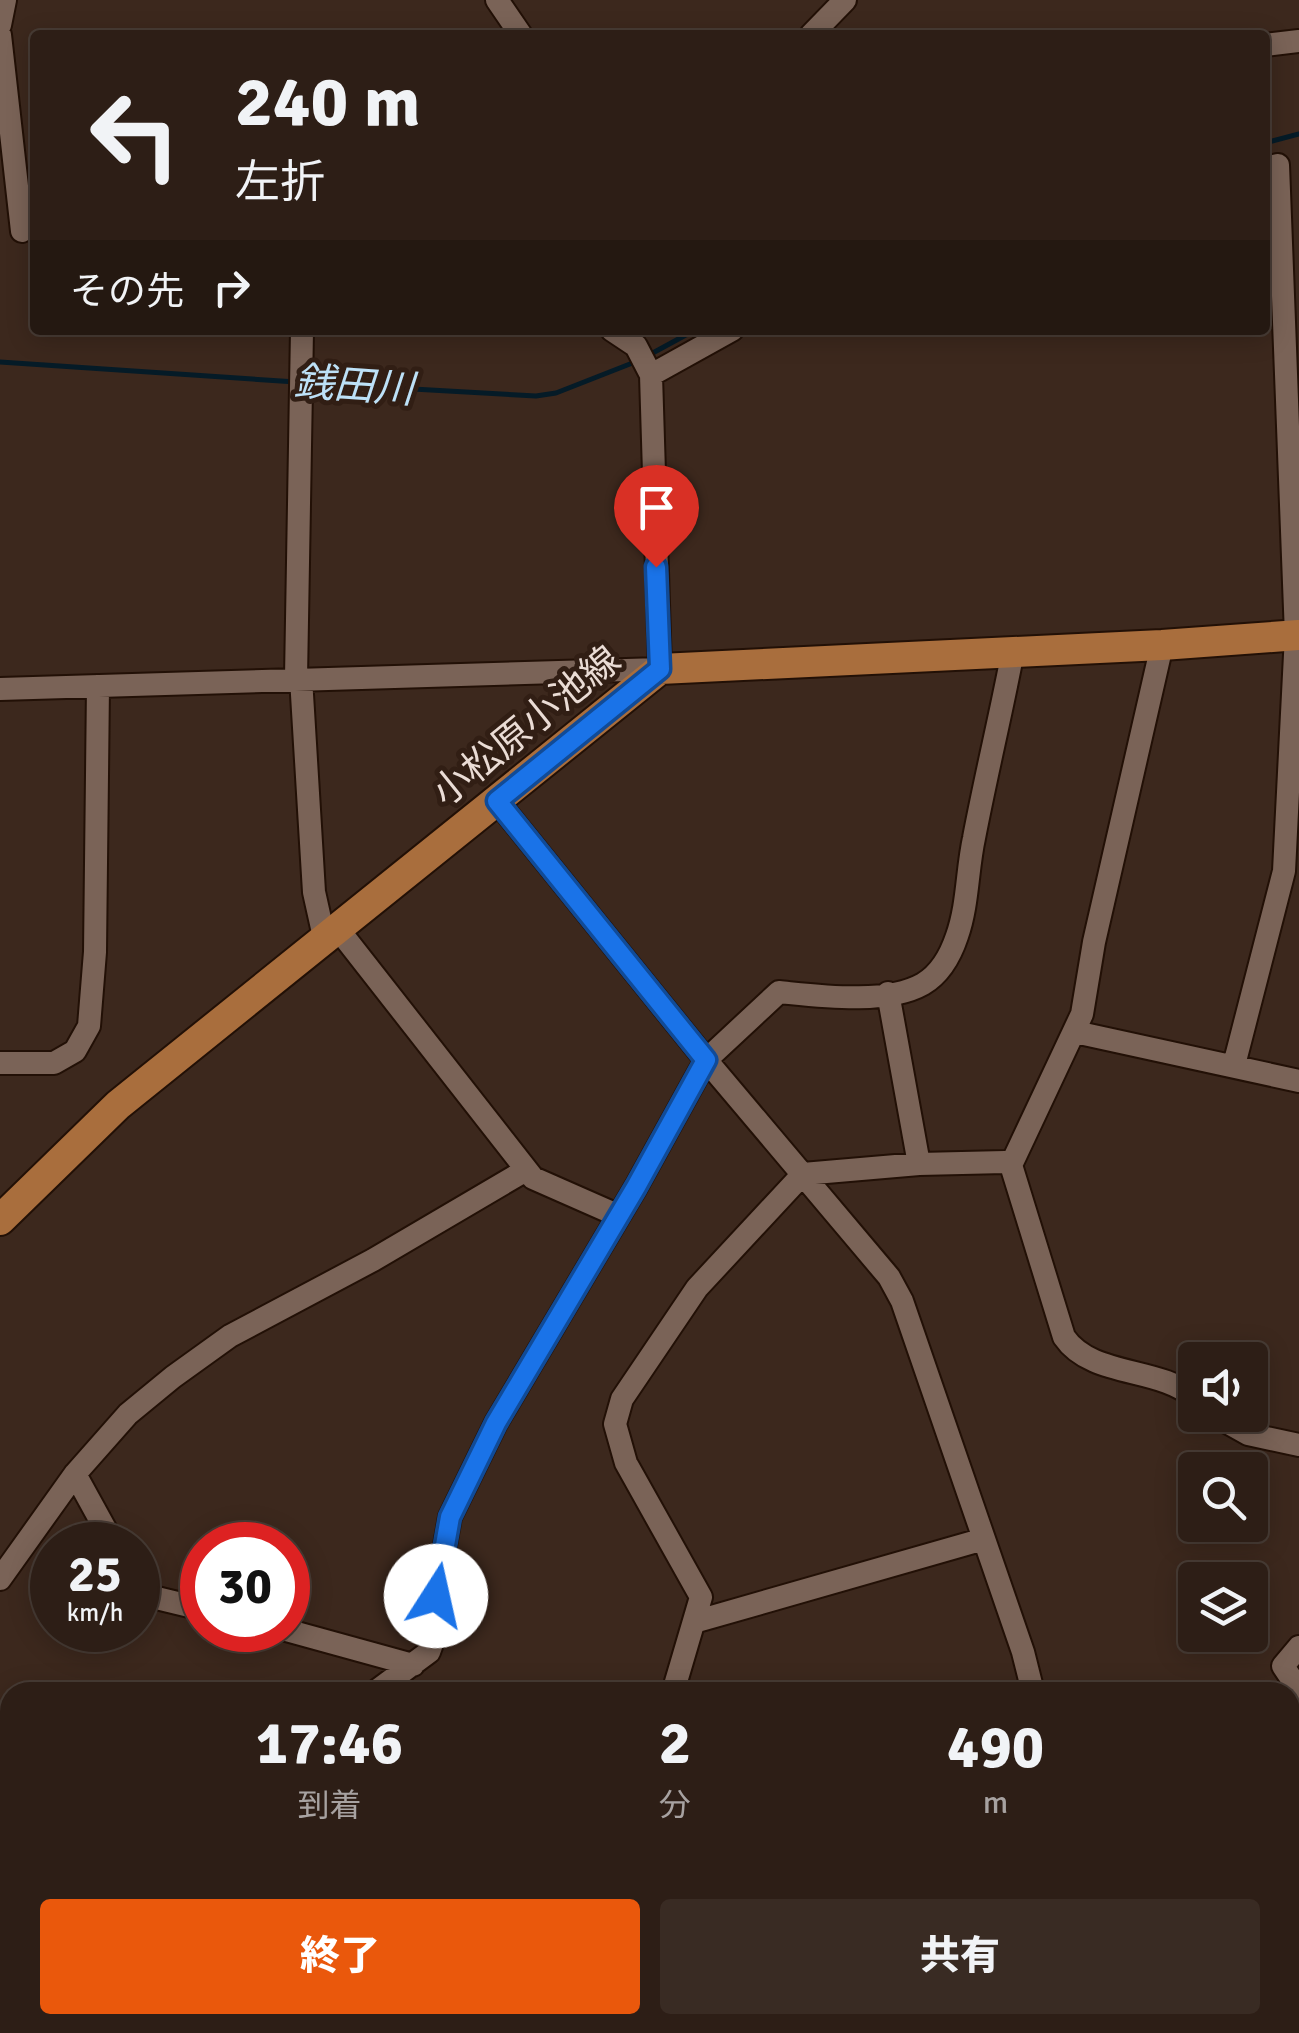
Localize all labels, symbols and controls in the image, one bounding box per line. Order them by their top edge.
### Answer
text: 240 m [235,59,420,145]
icon: left [70,70,200,200]
text: 左折 [235,155,325,210]
icon: right [204,260,259,315]
text: その先 [70,268,184,315]
water label: 銭田川 [292,357,420,415]
pin [614,465,699,568]
icon: arrive [629,480,684,535]
street label: 小松原小池線 [423,636,630,816]
map controls [1178,1342,1268,1652]
button: sound [1178,1342,1268,1432]
button: search [1178,1452,1268,1542]
speed limit sign: 30 [180,1522,310,1652]
text: 25 [68,1544,122,1606]
position arrow [384,1544,488,1648]
button: layers [1178,1562,1268,1652]
text: km/h [67,1597,123,1628]
text: 17:46 [256,1707,403,1781]
text: 2 [659,1707,691,1781]
text: 490 [947,1711,1044,1785]
text: m [983,1783,1008,1822]
text: 到着 [297,1786,361,1825]
text: 分 [659,1786,691,1825]
button: 終了 [40,1899,640,2014]
button: 共有 [660,1899,1260,2014]

